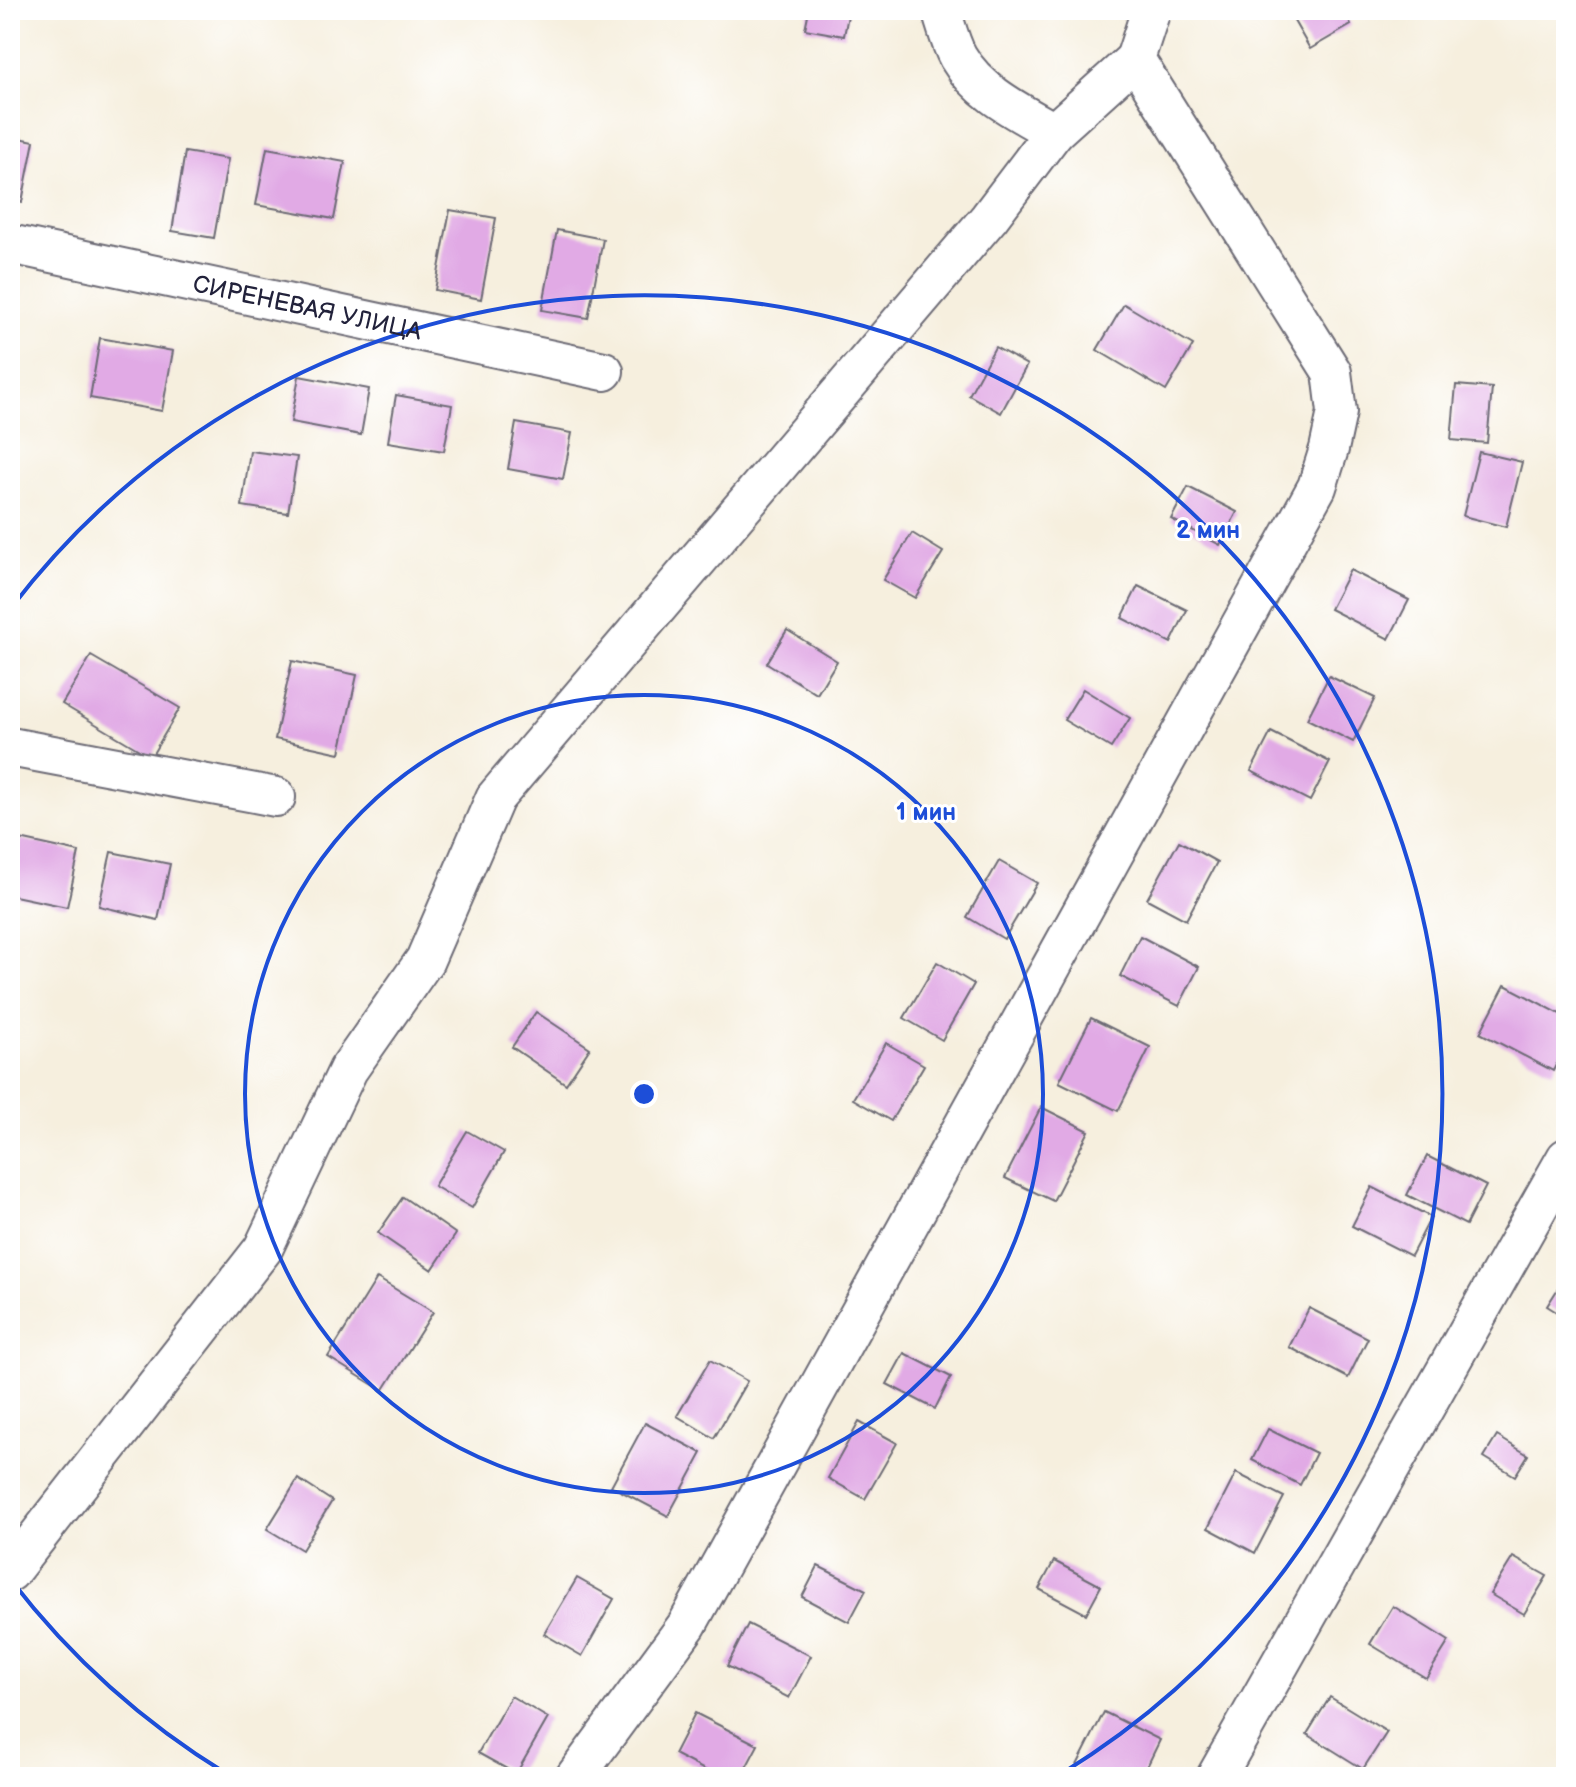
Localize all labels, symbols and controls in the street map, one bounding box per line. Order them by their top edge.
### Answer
street label: СИРЕНЕВАЯ УЛИЦА [190,270,425,347]
text: 2 мин [1176,516,1240,545]
text: 1 мин [896,798,956,827]
centre of rings [630,1080,658,1108]

